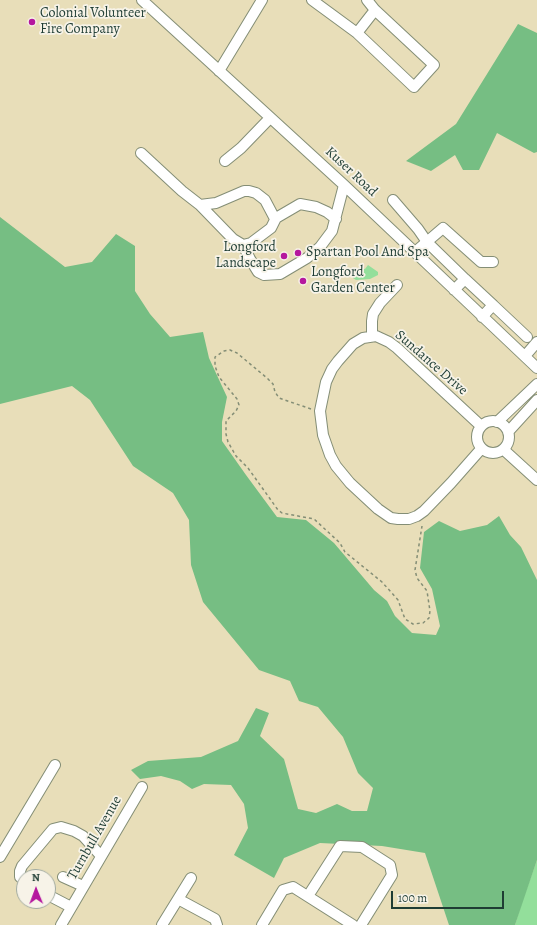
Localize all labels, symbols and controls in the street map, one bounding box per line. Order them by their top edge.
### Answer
place label: Colonial Volunteer Fire Company [40,6,146,38]
marker: Colonial Volunteer Fire Company [27,17,37,27]
street label: Kuser Road [321,144,381,200]
place label: Longford Landscape [216,240,276,272]
place label: Spartan Pool And Spa [306,245,429,261]
marker: Spartan Pool And Spa [293,248,303,258]
marker: Longford Landscape [279,251,289,261]
place label: Longford Garden Center [311,265,395,298]
marker: Longford Garden Center [298,276,308,286]
street label: Sundance Drive [391,327,471,399]
street label: Turnbull Avenue [64,793,126,883]
north arrow [16,869,56,909]
text: N [32,870,40,885]
scale bar [393,883,506,909]
text: 100 m [398,890,427,906]

